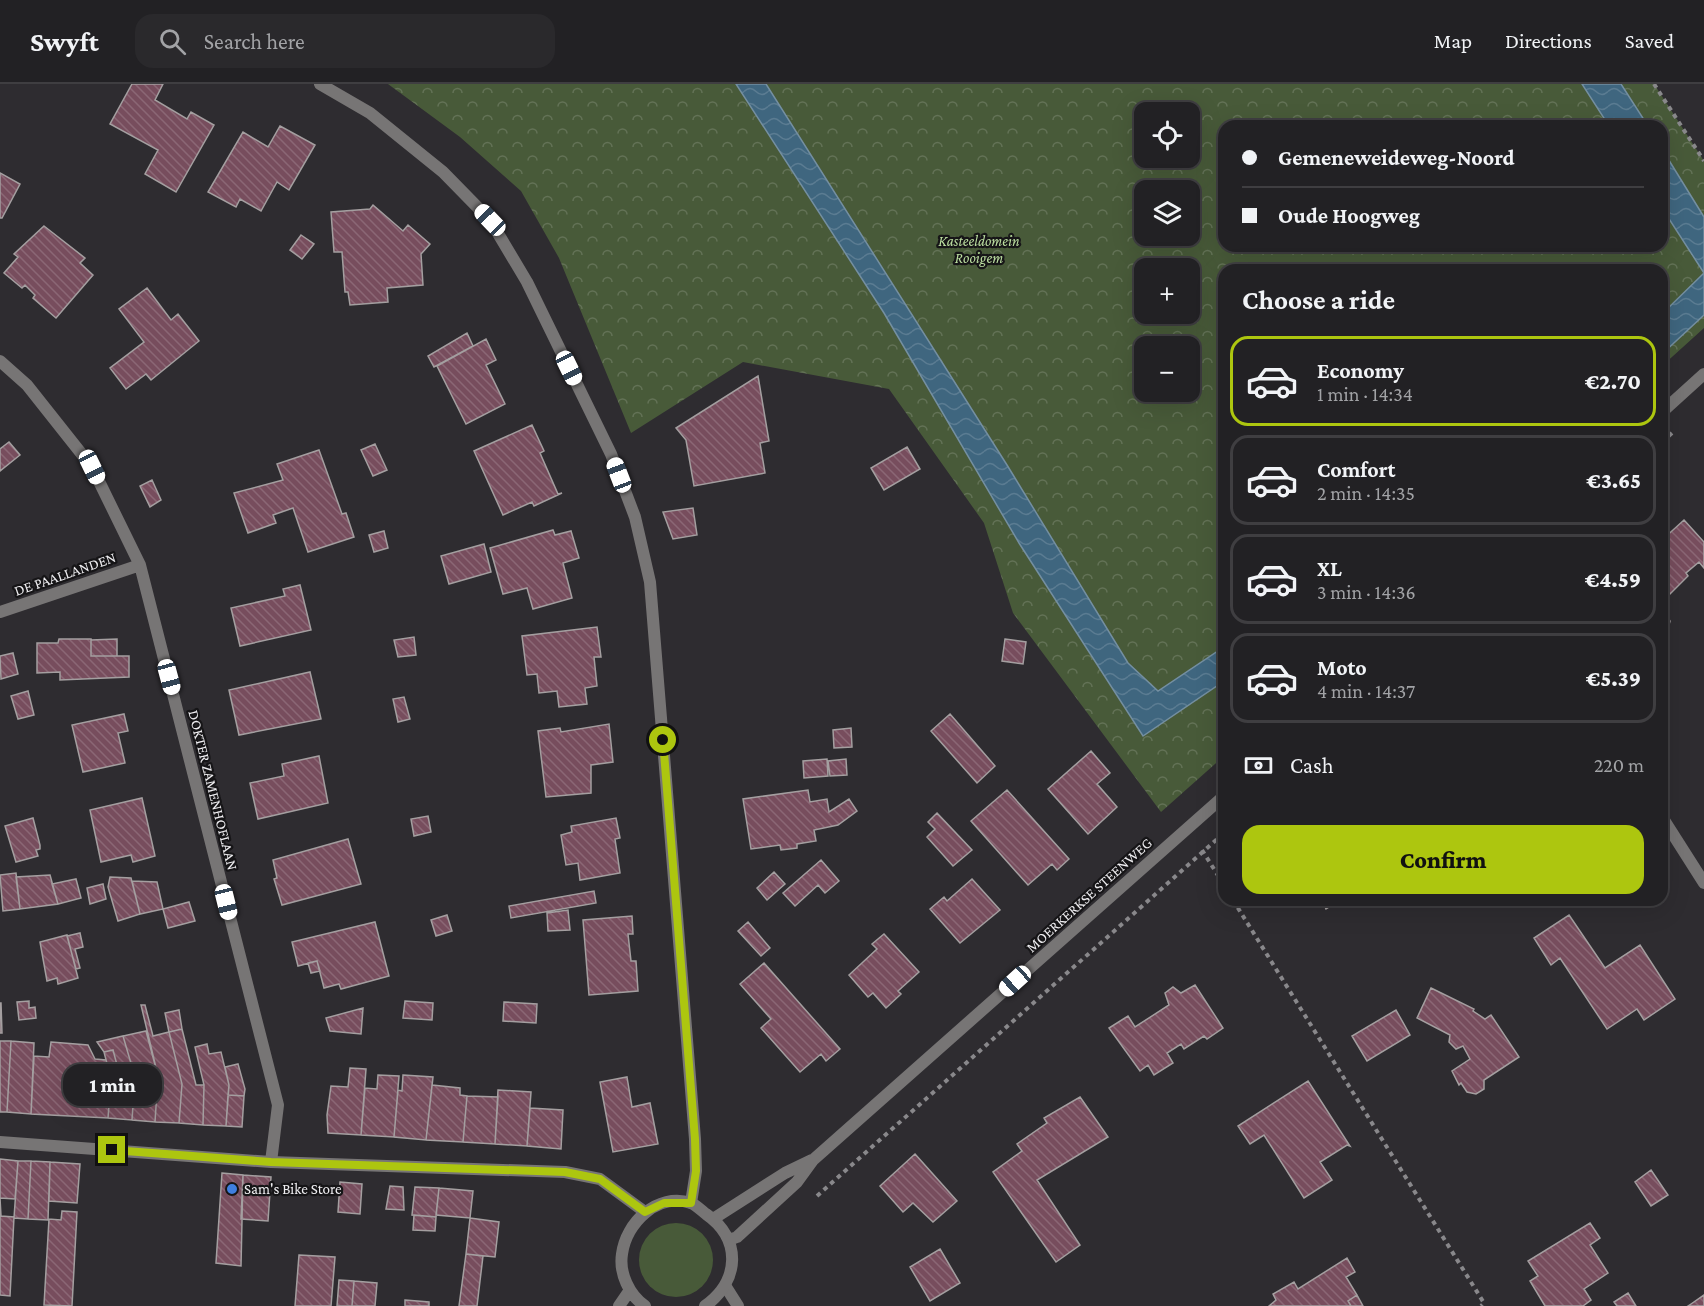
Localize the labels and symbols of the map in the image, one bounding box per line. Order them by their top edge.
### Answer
car [471,201,509,239]
park label: Kasteeldomein Rooigem [938,233,1020,267]
car [553,348,585,388]
car [76,447,108,487]
car [604,455,634,495]
street label: DE PAALLANDEN [12,549,118,599]
car [156,657,182,697]
street label: DOKTER ZAMENHOFLAAN [185,708,241,872]
route start [649,726,676,753]
street label: MOERKERKSE STEENWEG [1023,834,1155,956]
car [213,882,239,922]
car [996,962,1034,1000]
callout: 1 min [63,1063,162,1105]
route end [98,1136,125,1163]
place label: Sam's Bike Store [244,1181,342,1197]
marker: Sam's Bike Store [225,1182,239,1196]

